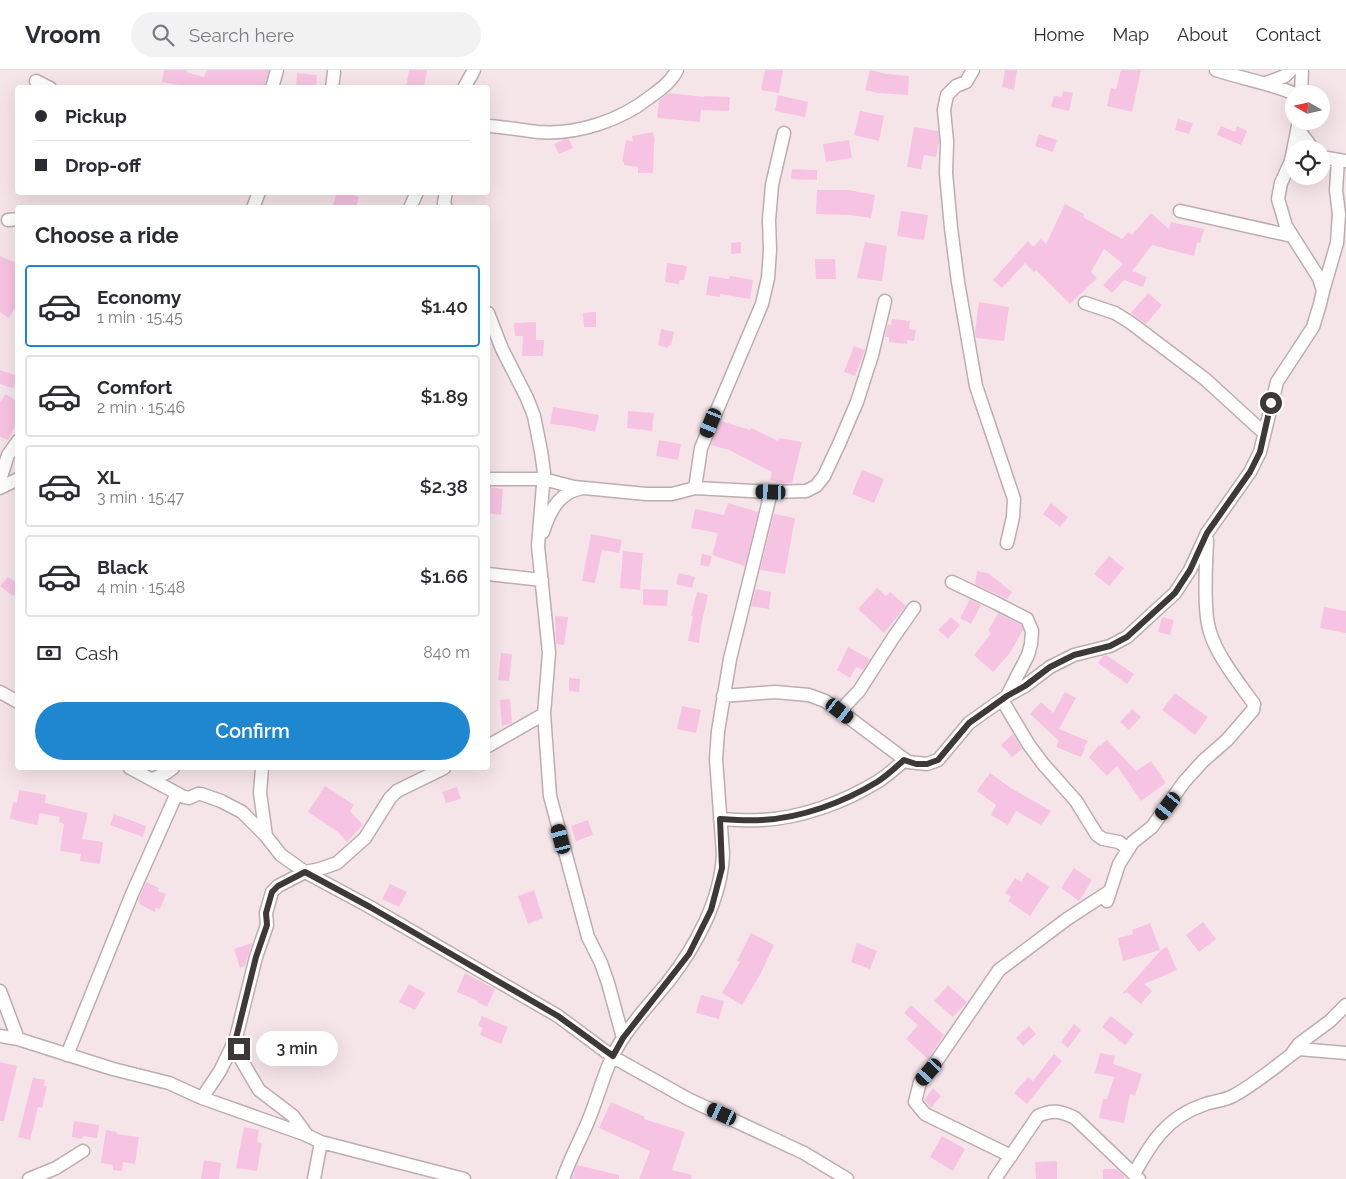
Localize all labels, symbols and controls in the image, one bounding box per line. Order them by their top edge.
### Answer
search box [131,12,481,57]
text: Vroom [25,20,101,49]
icon: search [149,21,177,49]
text: Search here [189,24,294,46]
text: Home [1033,24,1084,45]
text: Map [1112,24,1149,45]
text: About [1177,24,1228,45]
text: Contact [1256,24,1321,45]
north arrow [1285,85,1330,130]
map controls [1285,85,1330,185]
text: Pickup [65,105,127,127]
button: locate [1285,140,1330,185]
text: Drop-off [65,154,141,176]
text: Choose a ride [35,222,179,248]
icon: car [37,284,82,329]
text: Economy [97,286,181,308]
text: $1.40 [421,295,468,317]
text: 1 min · 15:45 [97,308,183,327]
icon: car [37,374,82,419]
text: Comfort [97,376,172,398]
text: $1.89 [420,385,468,407]
route start [1260,392,1282,414]
text: 2 min · 15:46 [97,398,185,417]
car [698,406,723,440]
icon: car [37,464,82,509]
text: XL [97,466,120,488]
text: $2.38 [420,475,468,497]
car [755,484,786,500]
text: 3 min · 15:47 [97,488,184,507]
icon: car [37,554,82,599]
text: Black [97,556,148,578]
text: $1.66 [420,565,468,587]
text: 4 min · 15:48 [97,578,185,597]
icon: cash [35,639,63,667]
text: Cash [75,642,119,664]
text: 840 m [423,643,470,662]
car [823,696,856,726]
button: Confirm [35,702,470,760]
car [1152,790,1183,822]
car [549,823,572,855]
callout: 3 min [256,1032,339,1066]
route end [228,1038,250,1060]
text: 3 min [277,1039,318,1058]
car [913,1056,944,1088]
car [705,1101,738,1127]

